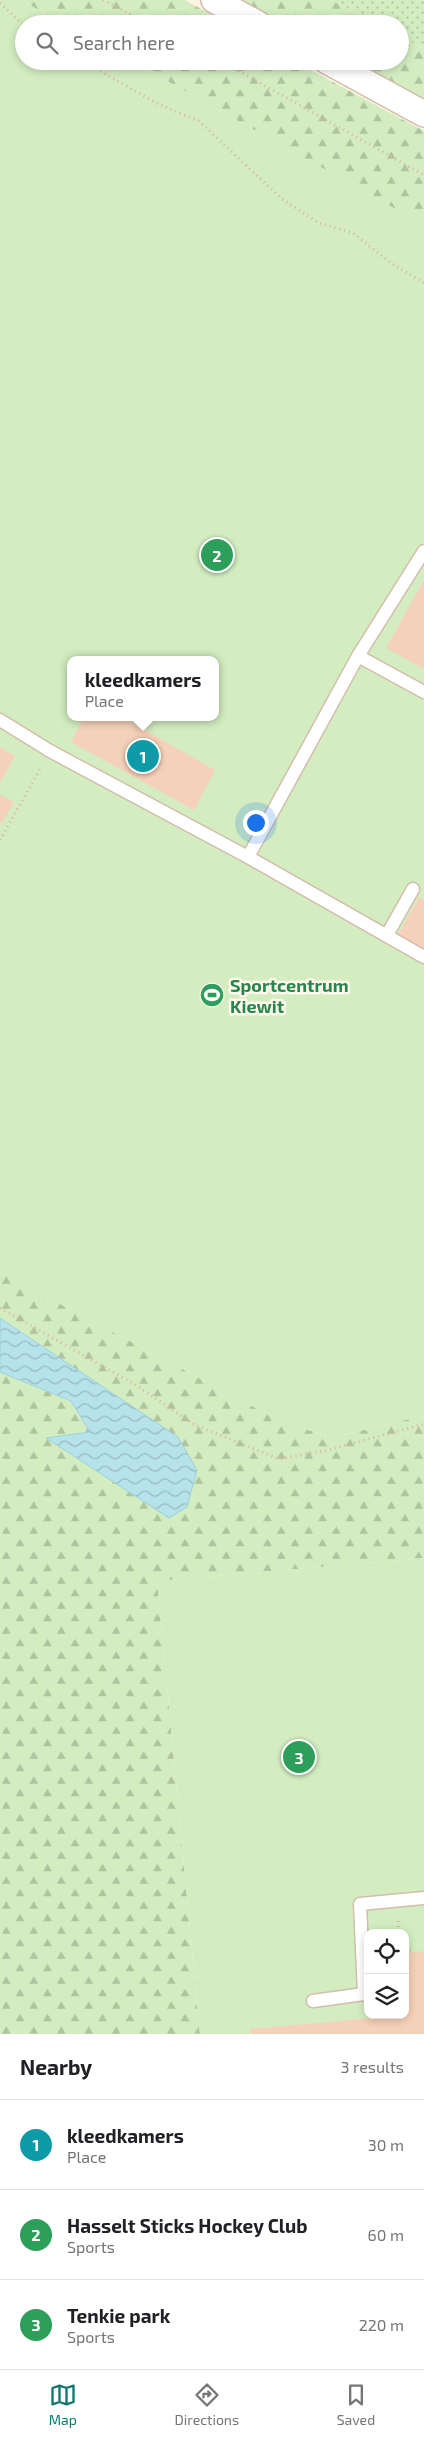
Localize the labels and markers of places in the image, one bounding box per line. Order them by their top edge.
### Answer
pin: 2 [201,536,233,574]
pin: 1 [127,737,159,775]
place label: Sportcentrum Kiewit [230,974,349,1017]
sports icon: Sportcentrum Kiewit [199,982,225,1008]
pin: 3 [283,1738,315,1776]

